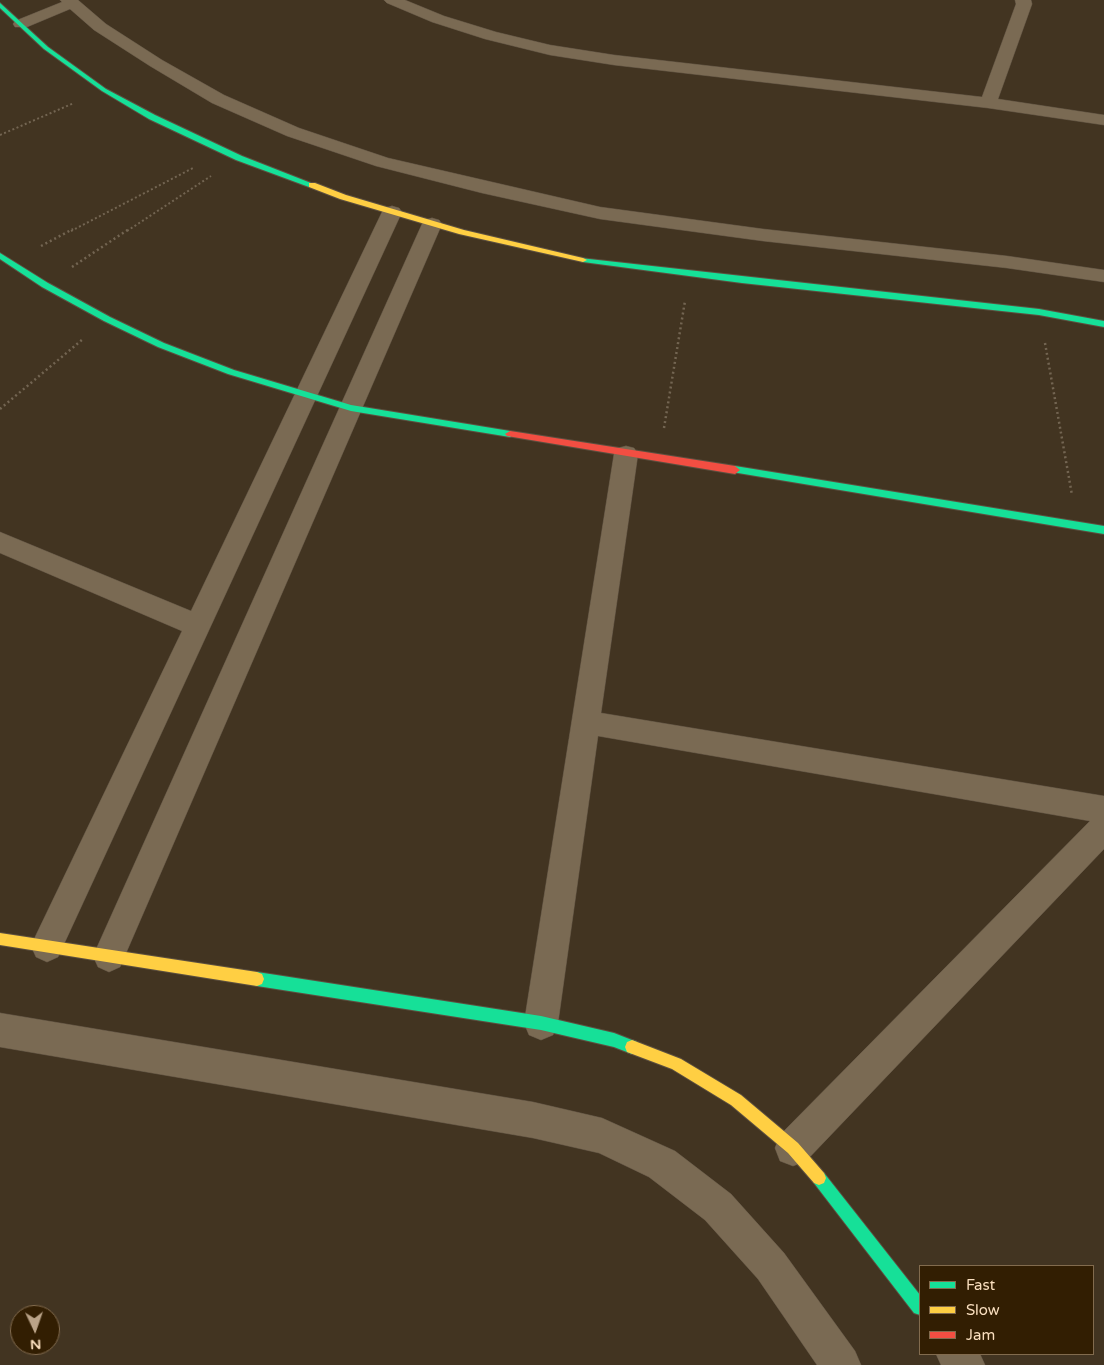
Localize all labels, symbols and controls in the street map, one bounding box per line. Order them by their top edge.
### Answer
legend [919,1265,1094,1355]
text: Fast [966,1276,995,1294]
text: Slow [966,1301,1000,1319]
north arrow [10,1305,60,1355]
text: Jam [966,1326,995,1344]
text: N [30,1336,42,1353]

